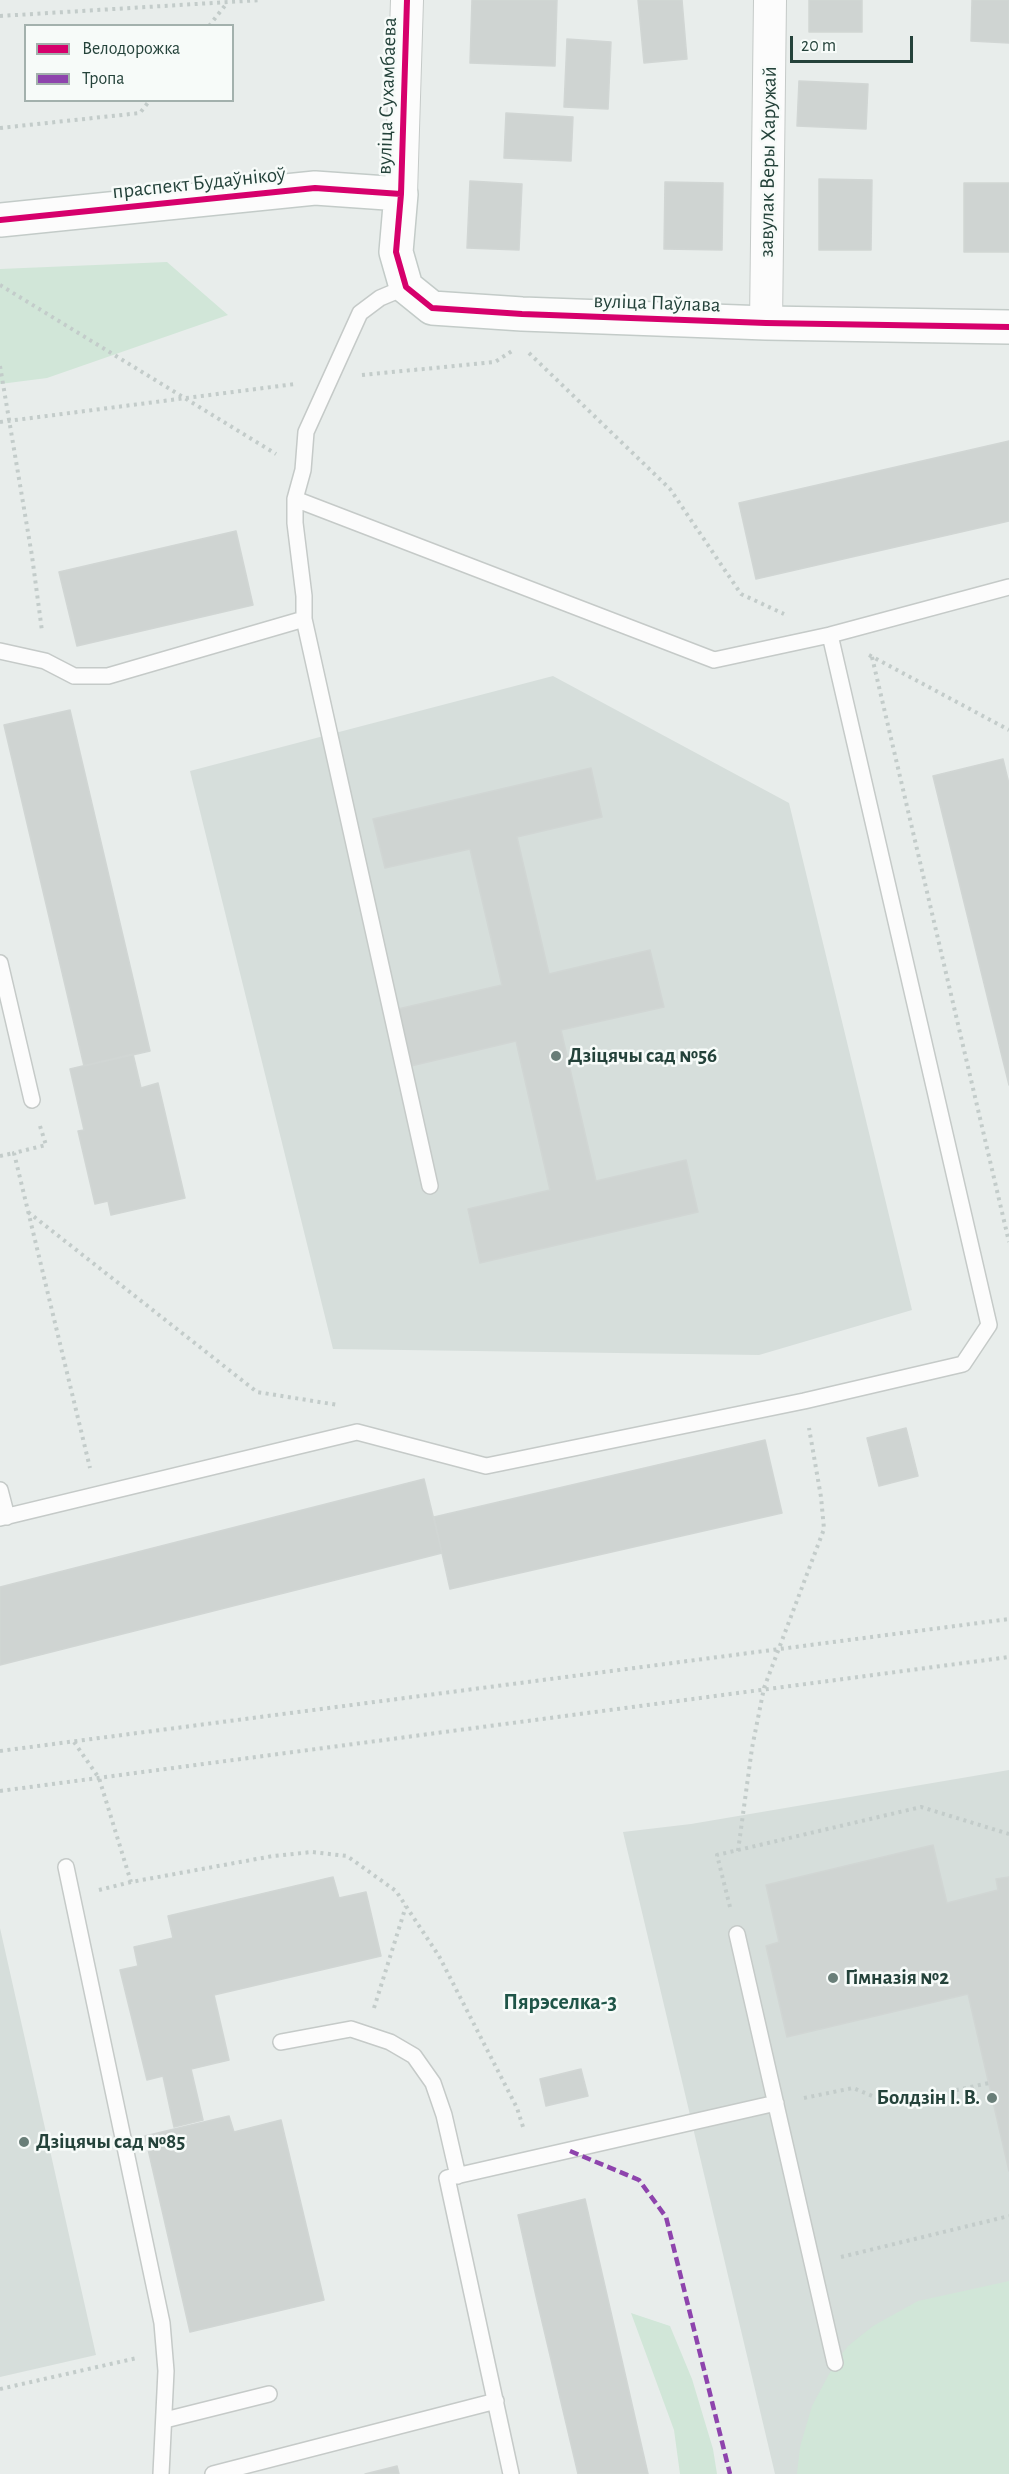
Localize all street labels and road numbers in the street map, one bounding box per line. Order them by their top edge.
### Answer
street label: вуліца Сухамбаева [372,17,402,175]
street label: завулак Веры Харужай [754,66,782,258]
street label: праспект Будаўнікоў [111,161,287,205]
street label: вуліца Паўлава [593,288,721,318]

